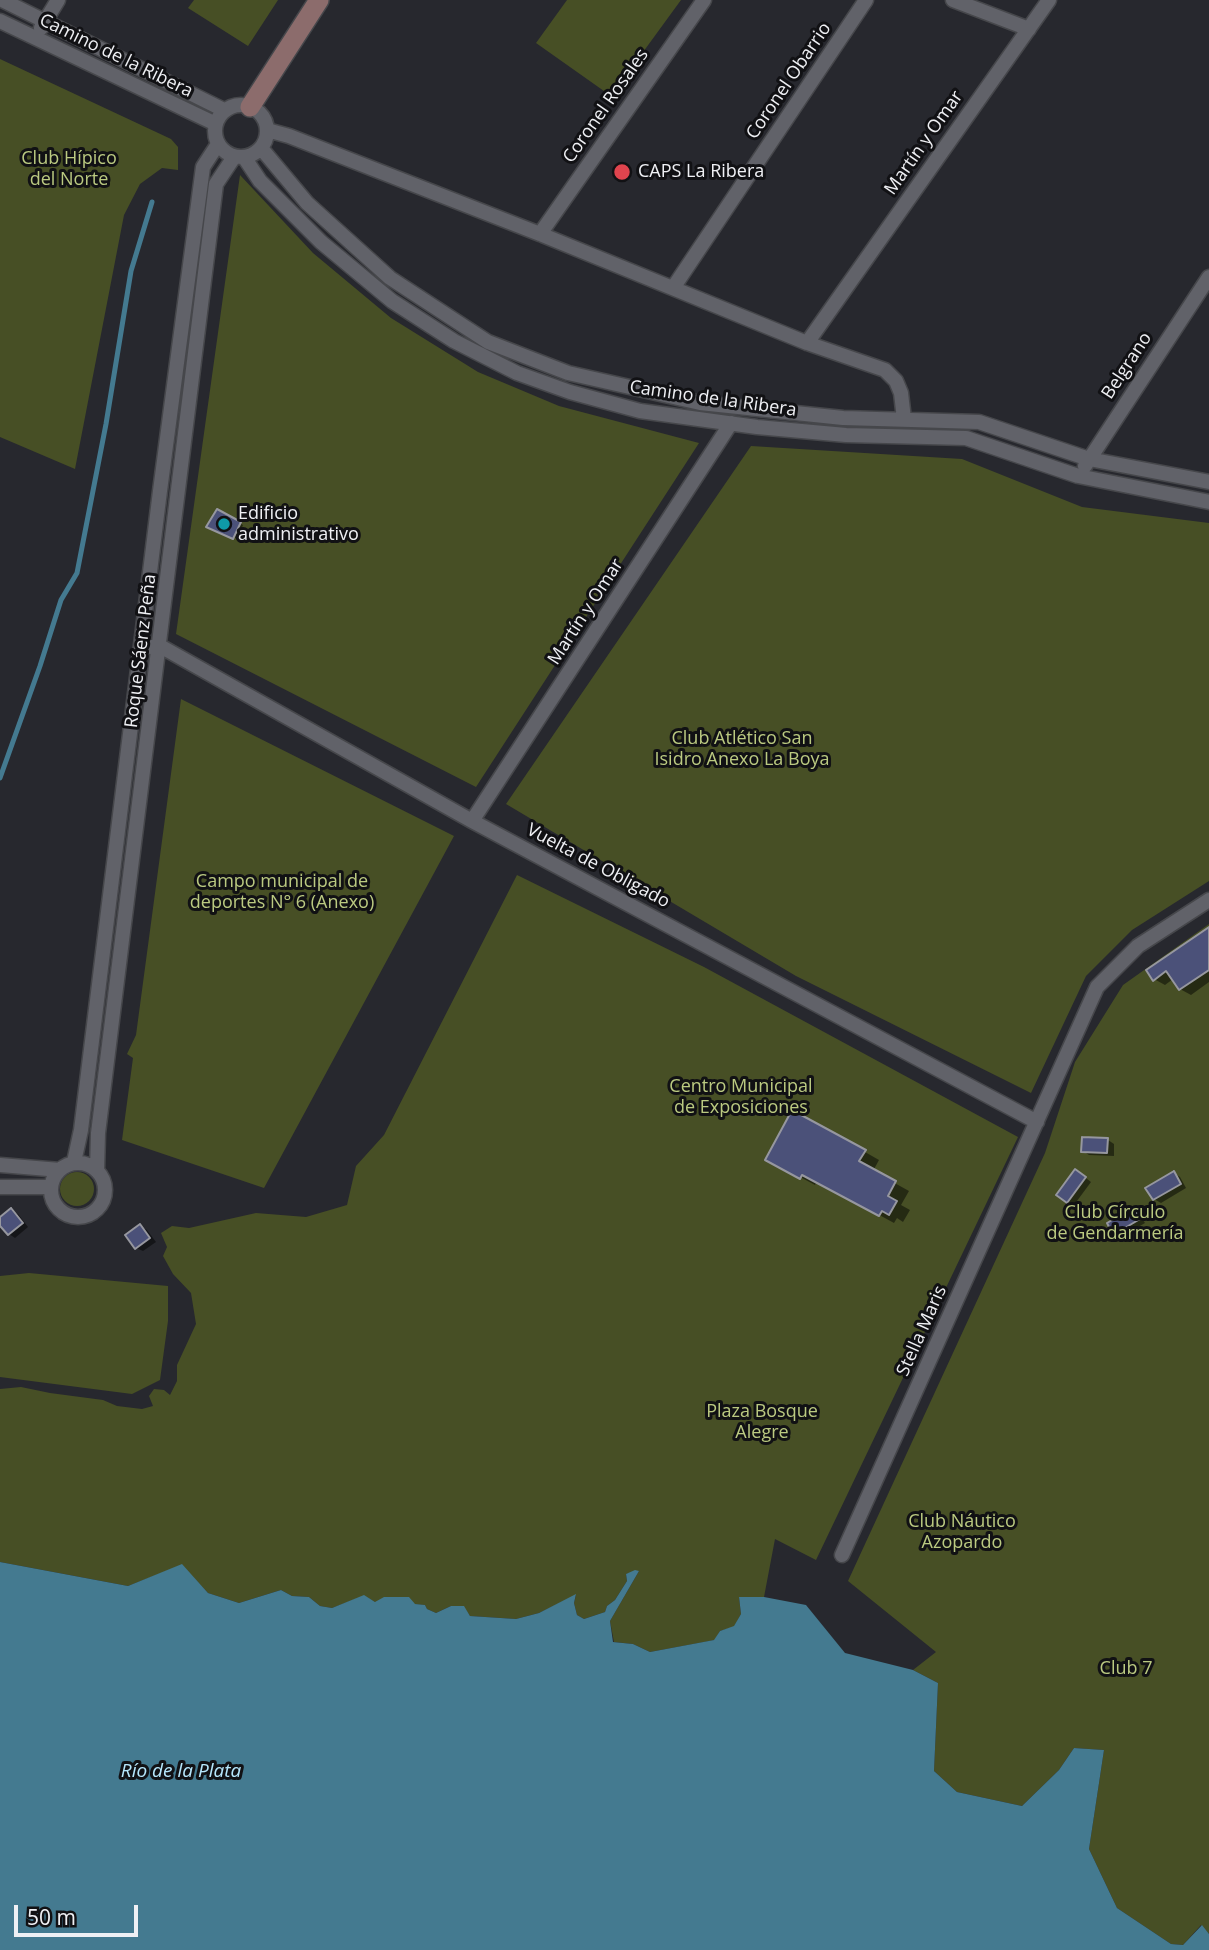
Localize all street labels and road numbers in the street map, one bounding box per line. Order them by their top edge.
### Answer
street label: Camino de la Ribera [36,9,196,103]
street label: Coronel Obarrio [742,19,836,143]
street label: Coronel Rosales [559,45,653,167]
street label: Martín y Omar [880,87,968,199]
street label: Belgrano [1097,329,1157,403]
street label: Camino de la Ribera [628,377,798,421]
street label: Martín y Omar [544,555,628,669]
street label: Roque Sáenz Peña [121,573,161,729]
street label: Vuelta de Obligado [523,819,673,913]
street label: Stella Maris [892,1282,952,1380]

